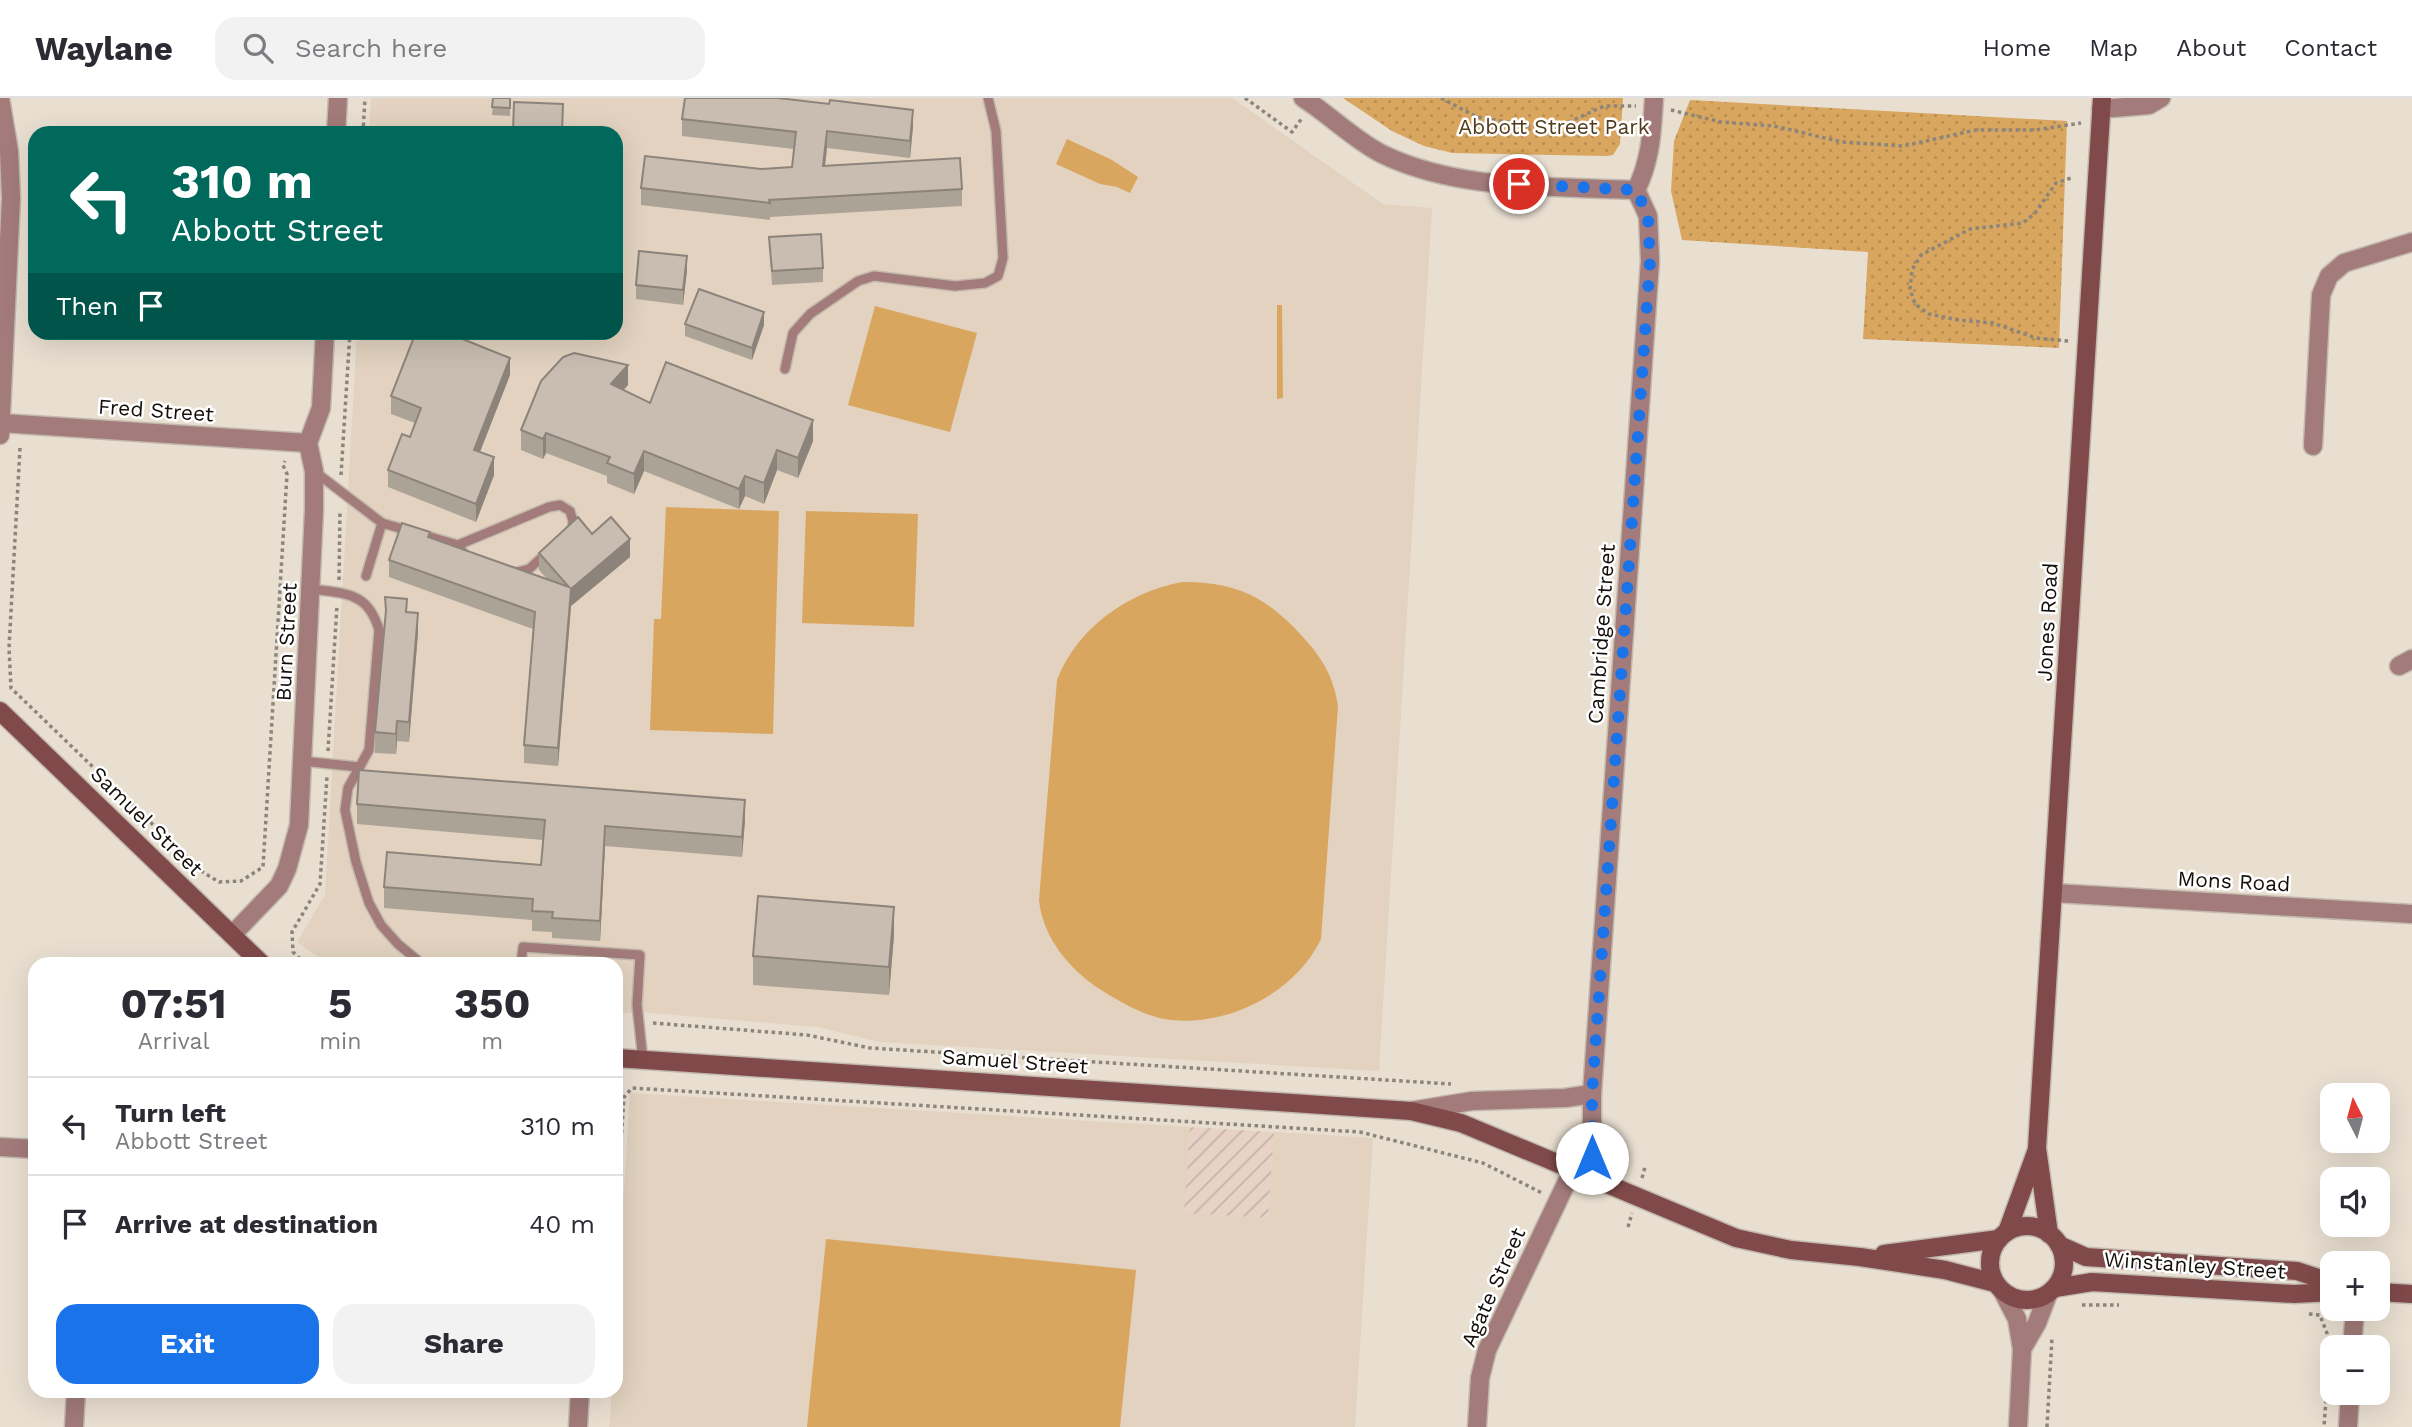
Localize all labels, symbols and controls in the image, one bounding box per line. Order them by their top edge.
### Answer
search box [215,17,705,80]
text: Waylane [35,29,173,68]
icon: search [239,29,277,67]
text: Search here [295,33,447,63]
text: Home [1983,34,2051,62]
text: Map [2089,34,2138,62]
text: About [2176,34,2246,62]
text: Contact [2284,34,2377,62]
park label: Abbott Street Park [1458,114,1650,139]
text: 310 m [171,152,313,210]
icon: left [56,154,147,245]
pin [1489,154,1549,214]
icon: arrive [1500,165,1538,203]
text: Abbott Street [171,211,383,249]
icon: arrive [132,287,170,325]
text: Then [56,291,118,321]
street label: Fred Street [97,393,215,427]
street label: Cambridge Street [1582,543,1620,725]
street label: Jones Road [2031,562,2063,682]
street label: Burn Street [270,582,302,702]
street label: Samuel Street [86,761,208,881]
street label: Mons Road [2177,866,2291,896]
text: 07:51 [121,979,227,1028]
text: 5 [328,979,353,1028]
text: 350 [454,979,530,1028]
text: Arrival [138,1028,209,1055]
text: min [319,1028,361,1055]
text: m [481,1028,503,1055]
street label: Samuel Street [941,1043,1089,1079]
north arrow [2320,1083,2390,1153]
map controls [2320,1083,2390,1405]
text: Turn left [115,1098,226,1128]
icon: left [56,1107,94,1145]
text: 310 m [520,1111,595,1141]
position arrow [1555,1121,1629,1195]
text: Abbott Street [115,1128,268,1155]
button: sound [2320,1167,2390,1237]
icon: arrive [56,1205,94,1243]
text: Arrive at destination [115,1209,378,1239]
text: 40 m [529,1209,595,1239]
street label: Agate Street [1456,1223,1530,1350]
street label: Winstanley Street [2103,1246,2287,1284]
button: + [2320,1251,2390,1321]
button: Exit [56,1304,319,1384]
button: Share [333,1304,595,1384]
button: − [2320,1335,2390,1405]

